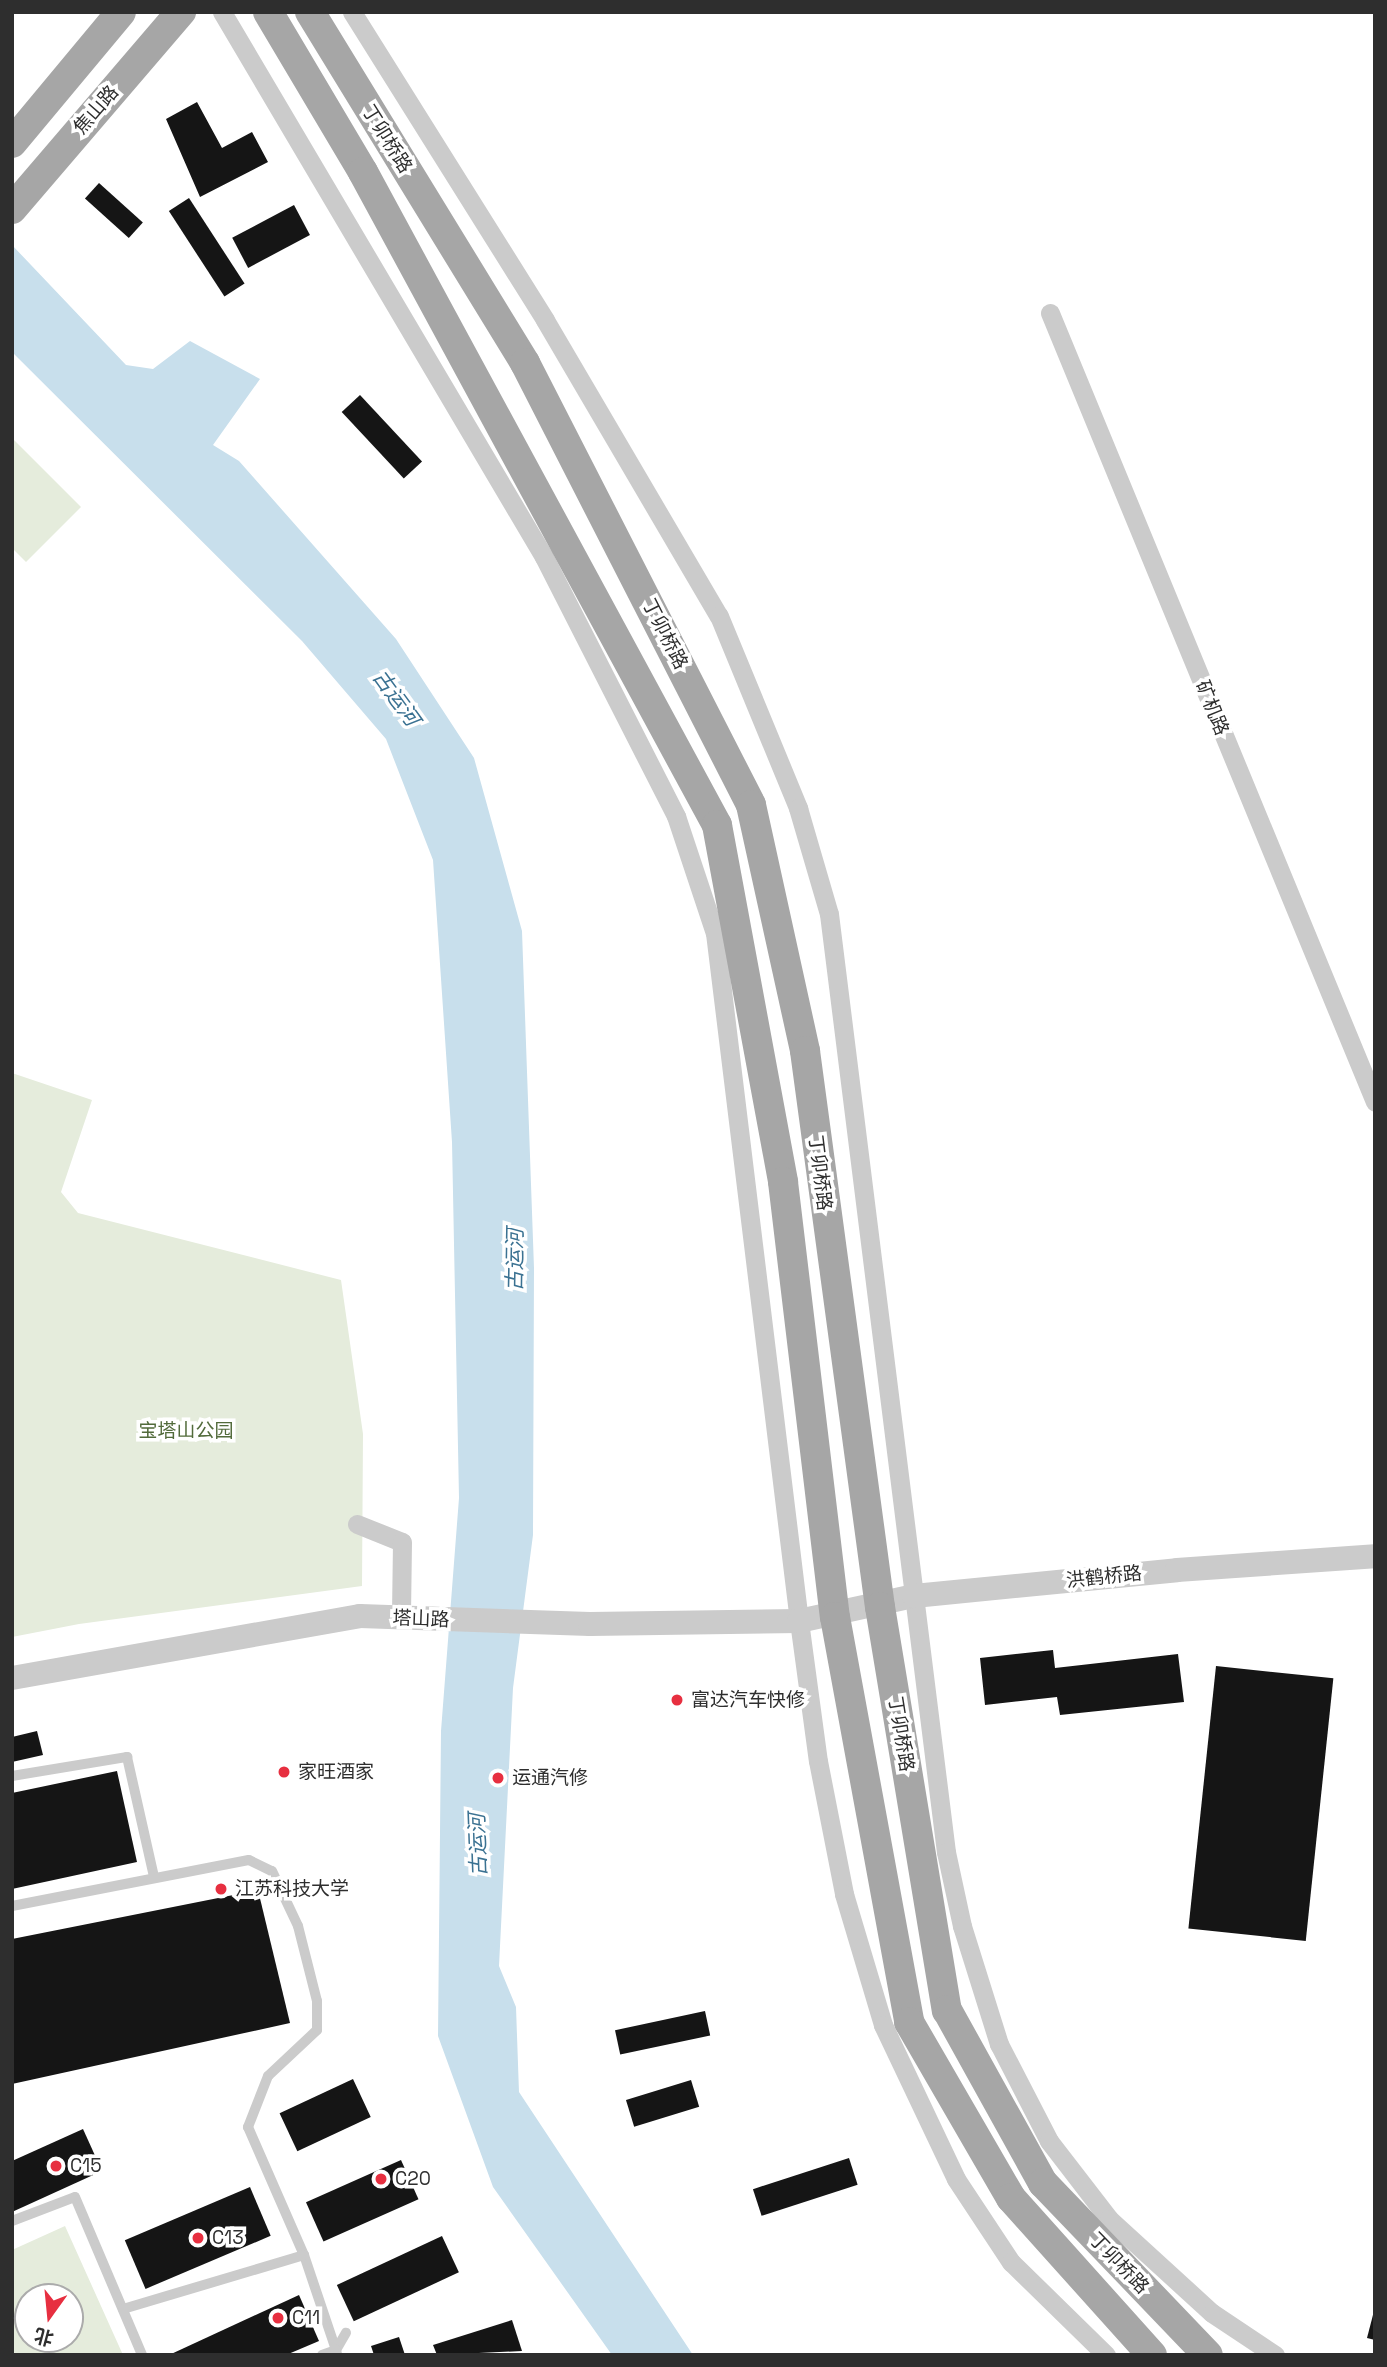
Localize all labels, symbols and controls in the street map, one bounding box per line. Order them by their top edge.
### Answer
street label: 焦山路 [69,81,123,139]
street label: 丁卯桥路 [357,101,417,177]
street label: 丁卯桥路 [638,595,692,673]
water label: 古运河 [367,665,425,731]
street label: 矿机路 [1191,677,1233,739]
street label: 丁卯桥路 [804,1134,836,1212]
water label: 古运河 [502,1228,528,1292]
park label: 宝塔山公园 [139,1420,233,1442]
street label: 洪鹤桥路 [1065,1562,1143,1592]
street label: 塔山路 [392,1607,450,1631]
place label: 富达汽车快修 [691,1689,805,1711]
marker: 富达汽车快修 [669,1692,685,1708]
street label: 丁卯桥路 [884,1695,918,1773]
place label: 家旺酒家 [298,1761,374,1783]
marker: 家旺酒家 [276,1764,292,1780]
place label: 运通汽修 [512,1767,588,1789]
marker: 运通汽修 [490,1770,506,1786]
water label: 古运河 [464,1813,492,1877]
place label: 江苏科技大学 [235,1878,349,1900]
marker: 江苏科技大学 [213,1881,229,1897]
place label: C15 [70,2155,102,2177]
marker: C15 [48,2158,64,2174]
place label: C20 [395,2168,431,2190]
marker: C20 [373,2171,389,2187]
place label: C13 [212,2227,244,2249]
street label: 丁卯桥路 [1084,2228,1154,2298]
marker: C13 [190,2230,206,2246]
north arrow [14,2283,84,2353]
place label: C11 [292,2307,320,2329]
marker: C11 [270,2310,286,2326]
text: 北 [32,2322,56,2351]

